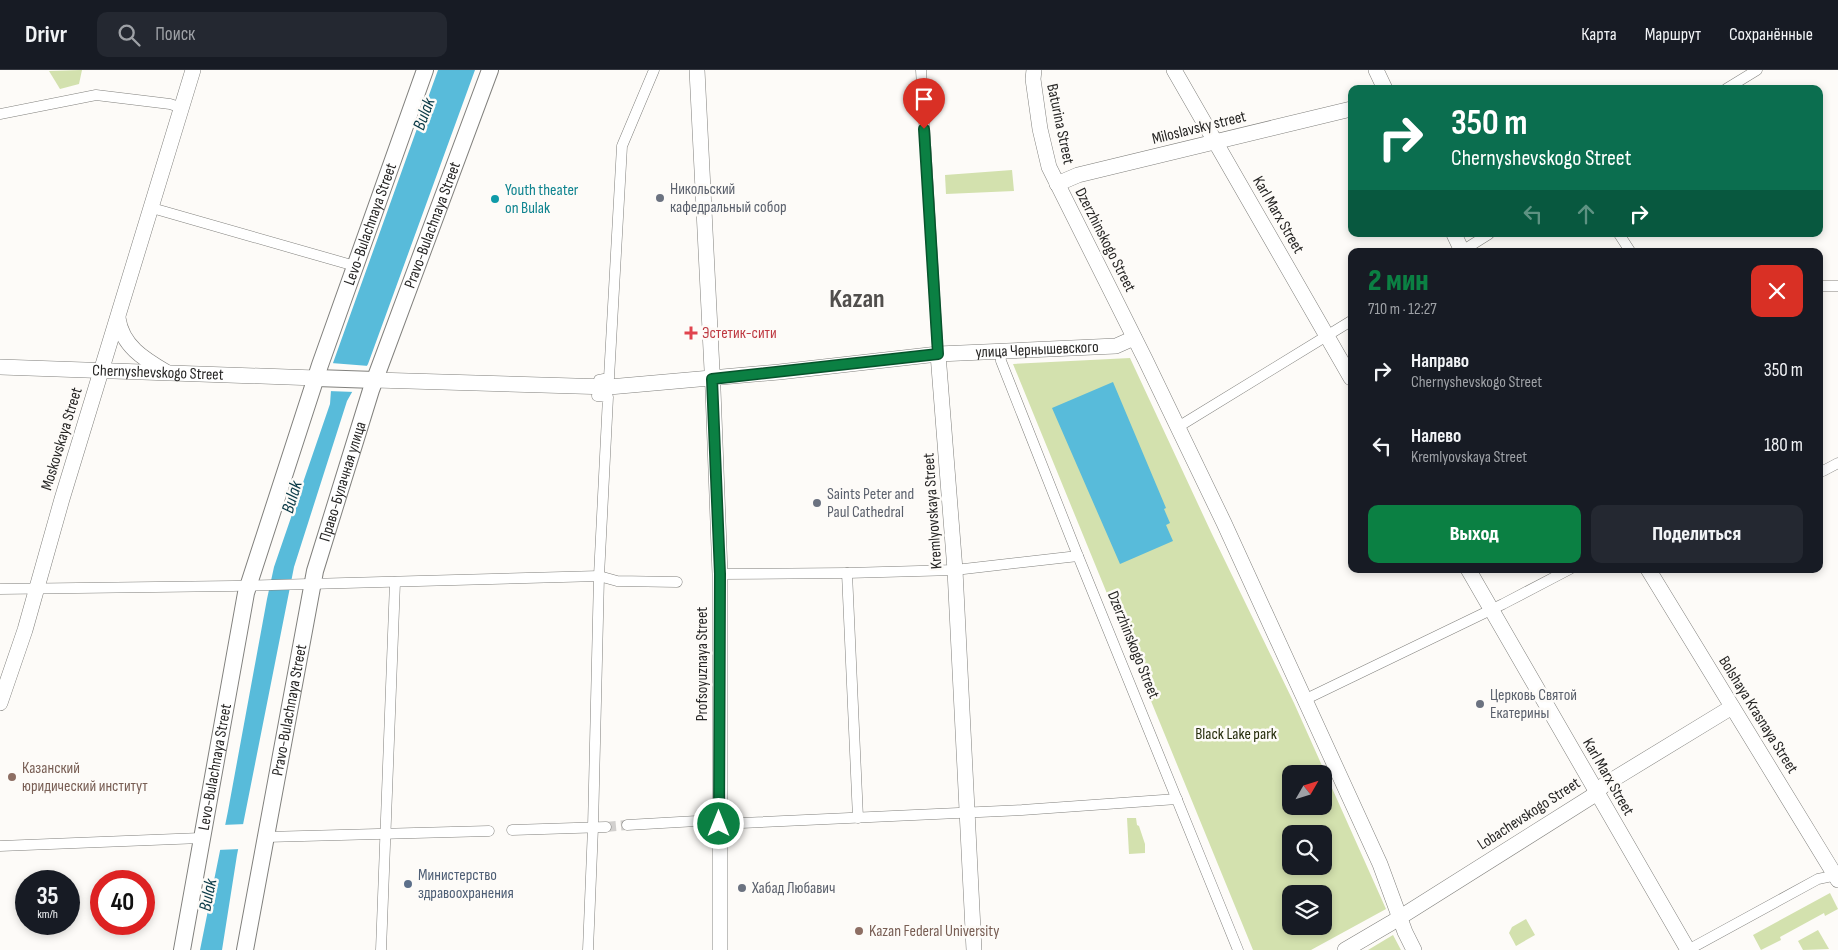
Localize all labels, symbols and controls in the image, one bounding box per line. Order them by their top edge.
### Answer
search box [97,12,447,57]
text: Drivr [25,20,67,49]
icon: search [115,21,143,49]
text: Поиск [155,23,195,46]
text: Карта [1581,24,1617,45]
text: Маршрут [1645,24,1701,45]
text: Сохранённые [1729,24,1813,45]
pin [903,78,945,129]
street label: Baturina Street [1042,82,1078,166]
icon: arrive [910,85,938,113]
water label: Bulak [409,94,440,133]
text: 350 m [1451,102,1527,145]
icon: right [1368,105,1433,170]
street label: Miloslavsky street [1150,107,1248,149]
text: Chernyshevskogo Street [1451,145,1631,172]
street label: Pravo-Bulachnaya Street [400,159,465,291]
street label: Levo-Bulachnaya Street [340,160,401,288]
street label: Karl Marx Street [1248,173,1308,257]
place label: Никольский кафедральный собор [670,180,787,217]
place label: Youth theater on Bulak [505,181,579,218]
street label: Dzerzhinskogo Street [1071,185,1139,295]
marker: Никольский кафедральный собор [654,192,666,204]
marker: Youth theater on Bulak [489,193,501,205]
icon: left [1519,200,1547,228]
icon: ahead [1572,200,1600,228]
icon: right [1625,200,1653,228]
text: 2 мин [1368,263,1429,299]
button: close [1751,265,1803,317]
district label: Kazan [829,284,885,315]
text: 710 m · 12:27 [1368,300,1437,319]
place label: Эстетик-сити [702,324,777,343]
marker: Эстетик-сити [684,326,698,340]
street label: улица Чернышевского [975,337,1099,362]
text: Направо [1411,350,1469,373]
icon: right [1368,357,1396,385]
text: 350 m [1764,359,1803,382]
street label: Chernyshevskogo Street [92,361,224,384]
text: Chernyshevskogo Street [1411,373,1542,392]
street label: Moskovskaya Street [37,385,87,493]
street label: Право-Булачная улица [315,419,370,544]
text: Налево [1411,425,1461,448]
icon: left [1368,432,1396,460]
text: 180 m [1764,434,1803,457]
text: Kremlyovskaya Street [1411,448,1527,467]
street label: Kremlyovskaya Street [919,452,947,570]
water label: Bulak [277,477,307,516]
place label: Saints Peter and Paul Cathedral [827,485,914,522]
marker: Saints Peter and Paul Cathedral [811,497,823,509]
button: Выход [1368,505,1581,563]
button: Поделиться [1591,505,1803,563]
street label: Dzerzhinskogo Street [1103,588,1163,702]
street label: Profsoyuznaya Street [693,607,712,721]
street label: Pravo-Bulachnaya Street [268,643,311,777]
street label: Bolshaya Krasnaya Street [1714,653,1802,777]
place label: Церковь Святой Екатерины [1490,686,1577,723]
marker: Церковь Святой Екатерины [1474,698,1486,710]
street label: Levo-Bulachnaya Street [194,702,236,832]
park label: Black Lake park [1195,725,1277,744]
street label: Karl Marx Street [1578,735,1638,819]
place label: Казанский юридический институт [22,759,148,796]
north arrow [1282,765,1332,815]
map controls [1282,765,1332,935]
marker: Казанский юридический институт [6,771,18,783]
street label: Lobachevskogo Street [1474,774,1584,854]
position arrow [692,797,744,849]
button: search [1282,825,1332,875]
place label: Министерство здравоохранения [418,866,514,903]
speed limit sign: 40 [90,870,155,935]
water label: Bulak [195,876,222,913]
marker: Министерство здравоохранения [402,878,414,890]
place label: Хабад Любавич [751,879,835,898]
text: 35 [36,881,59,912]
marker: Хабад Любавич [736,882,748,894]
button: layers [1282,885,1332,935]
text: km/h [37,907,58,922]
place label: Kazan Federal University [869,922,999,941]
marker: Kazan Federal University [853,925,865,937]

